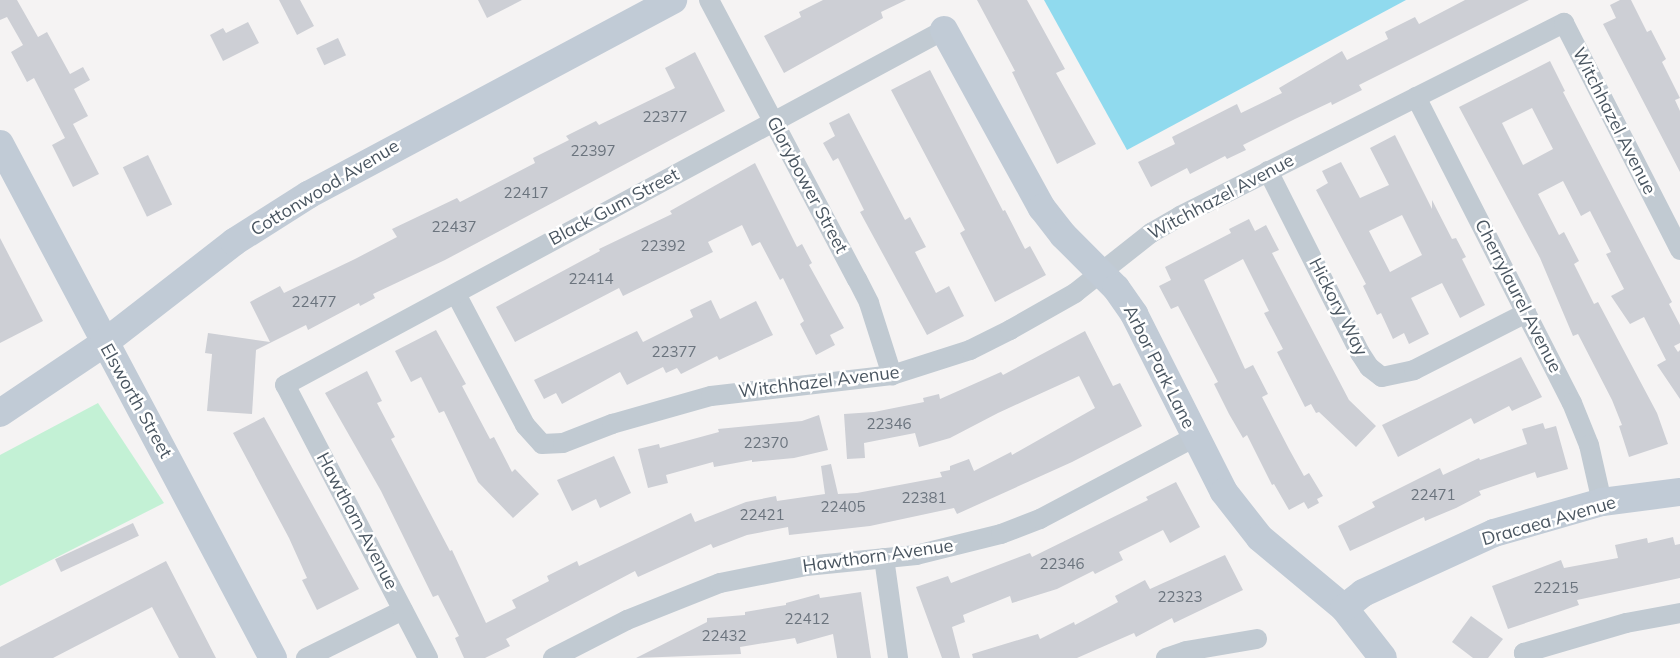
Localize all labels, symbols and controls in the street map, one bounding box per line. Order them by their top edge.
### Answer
street label: Witchhazel Avenue [1568,44,1660,198]
house number: 22377 [643,108,687,126]
street label: Glorybower Street [762,113,852,257]
street label: Cottonwood Avenue [247,135,403,241]
house number: 22397 [571,142,615,160]
street label: Witchhazel Avenue [1144,149,1298,245]
street label: Black Gum Street [545,164,683,250]
house number: 22417 [504,184,548,202]
street label: Cherrylaurel Avenue [1470,216,1566,376]
house number: 22437 [432,218,476,236]
house number: 22392 [641,237,685,255]
street label: Hickory Way [1304,254,1372,360]
house number: 22414 [569,270,613,288]
house number: 22477 [292,293,336,311]
street label: Arbor Park Lane [1119,302,1199,432]
street label: Elsworth Street [96,340,176,462]
house number: 22377 [652,343,696,361]
street label: Witchhazel Avenue [737,361,901,403]
house number: 22346 [867,415,911,433]
house number: 22370 [744,434,788,452]
street label: Hawthorn Avenue [312,449,402,593]
house number: 22471 [1411,486,1455,504]
house number: 22381 [902,489,946,507]
street label: Dracaea Avenue [1480,492,1618,550]
house number: 22405 [821,498,865,516]
house number: 22421 [740,506,784,524]
street label: Hawthorn Avenue [801,535,955,577]
house number: 22346 [1040,555,1084,573]
house number: 22215 [1534,579,1578,597]
house number: 22323 [1158,588,1202,606]
house number: 22412 [785,610,829,628]
house number: 22432 [702,627,746,645]

